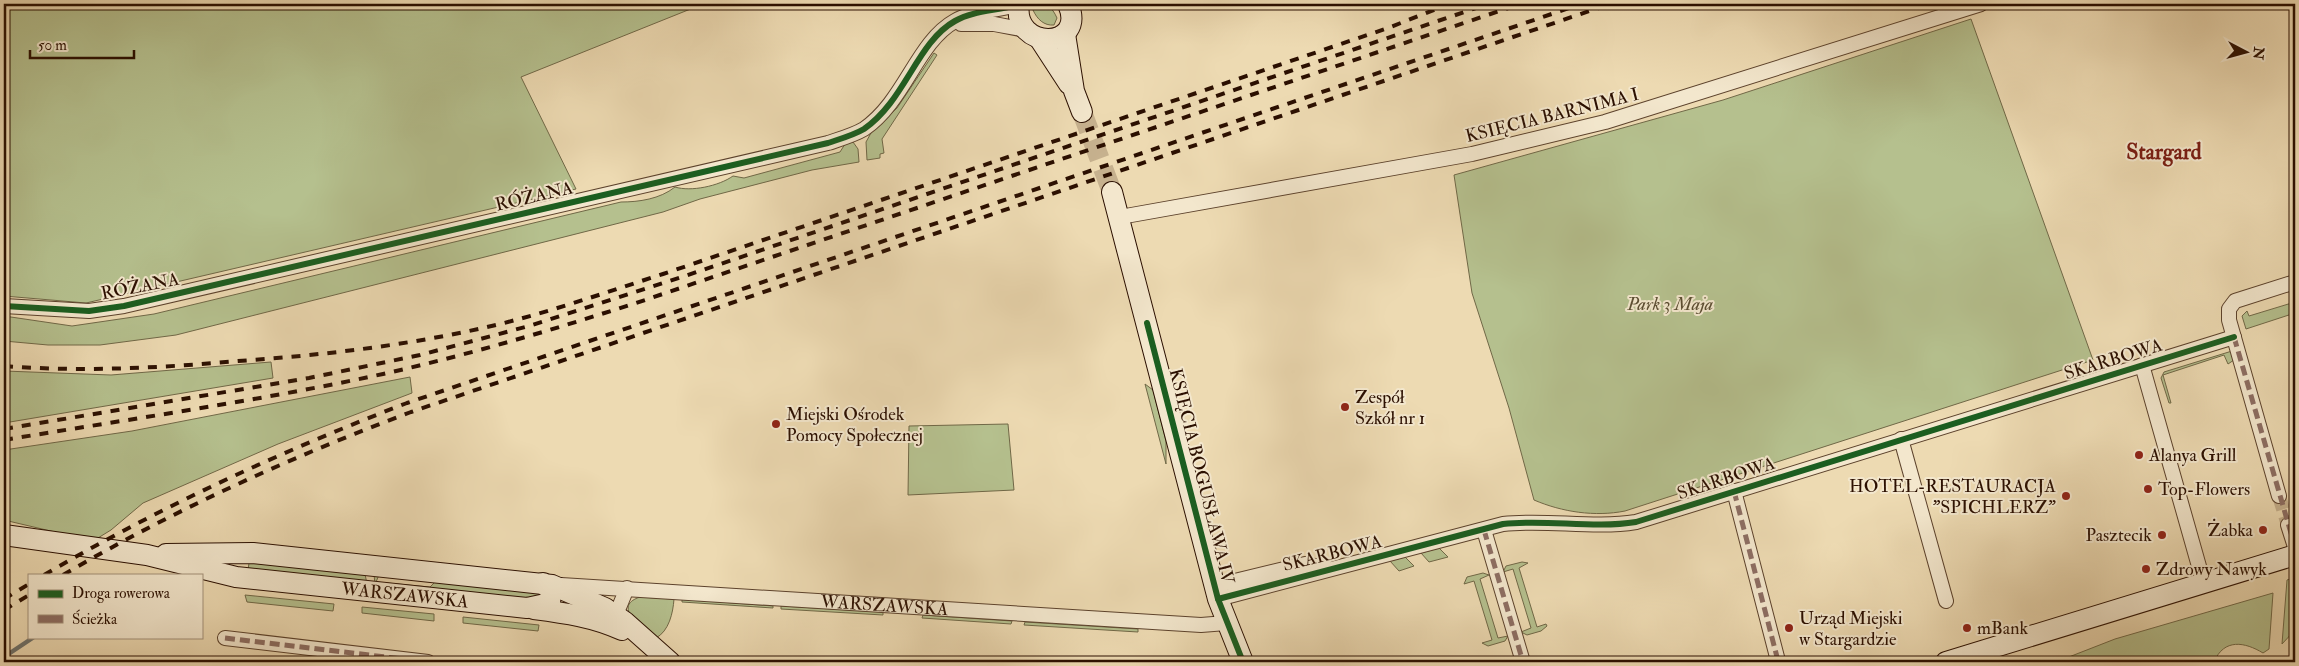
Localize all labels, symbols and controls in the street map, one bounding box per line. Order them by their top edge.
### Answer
scale bar [30,28,134,60]
north arrow [2222,28,2272,78]
text: 50 m [38,36,67,55]
text: N [2249,45,2268,61]
street label: KSIĘCIA BARNIMA I [1463,83,1641,148]
district label: Stargard [2126,138,2202,167]
street label: RÓŻANA [493,175,576,217]
street label: RÓŻANA [99,267,182,305]
park label: Park 3 Maja [1626,293,1713,316]
street label: SKARBOWA [2061,333,2166,385]
street label: KSIĘCIA BOGUSŁAWA IV [1164,366,1240,588]
place label: Zespół Szkół nr 1 [1355,386,1425,430]
marker: Zespół Szkół nr 1 [1339,401,1351,413]
place label: Miejski Ośrodek Pomocy Społecznej [786,403,923,447]
marker: Miejski Ośrodek Pomocy Społecznej [770,418,782,430]
place label: Alanya Grill [2148,444,2237,467]
marker: Alanya Grill [2133,449,2145,461]
street label: SKARBOWA [1674,452,1779,505]
place label: HOTEL-RESTAURACJA "SPICHLERZ" [1849,475,2057,519]
place label: Top-Flowers [2158,478,2250,501]
marker: Top-Flowers [2142,483,2154,495]
marker: HOTEL-RESTAURACJA "SPICHLERZ" [2060,490,2072,502]
place label: Żabka [2207,518,2254,542]
place label: Pasztecik [2086,524,2152,547]
marker: Żabka [2257,524,2269,536]
marker: Pasztecik [2156,529,2168,541]
street label: SKARBOWA [1280,530,1385,577]
place label: Zdrowy Nawyk [2156,558,2267,581]
marker: Zdrowy Nawyk [2140,563,2152,575]
legend [28,574,202,638]
street label: WARSZAWSKA [339,577,470,614]
text: Droga rowerowa [72,584,171,603]
street label: WARSZAWSKA [819,590,949,621]
place label: Urząd Miejski w Stargardzie [1799,607,1903,651]
text: Ścieżka [72,609,118,629]
place label: mBank [1977,617,2028,640]
marker: Urząd Miejski w Stargardzie [1783,622,1795,634]
marker: mBank [1961,622,1973,634]

